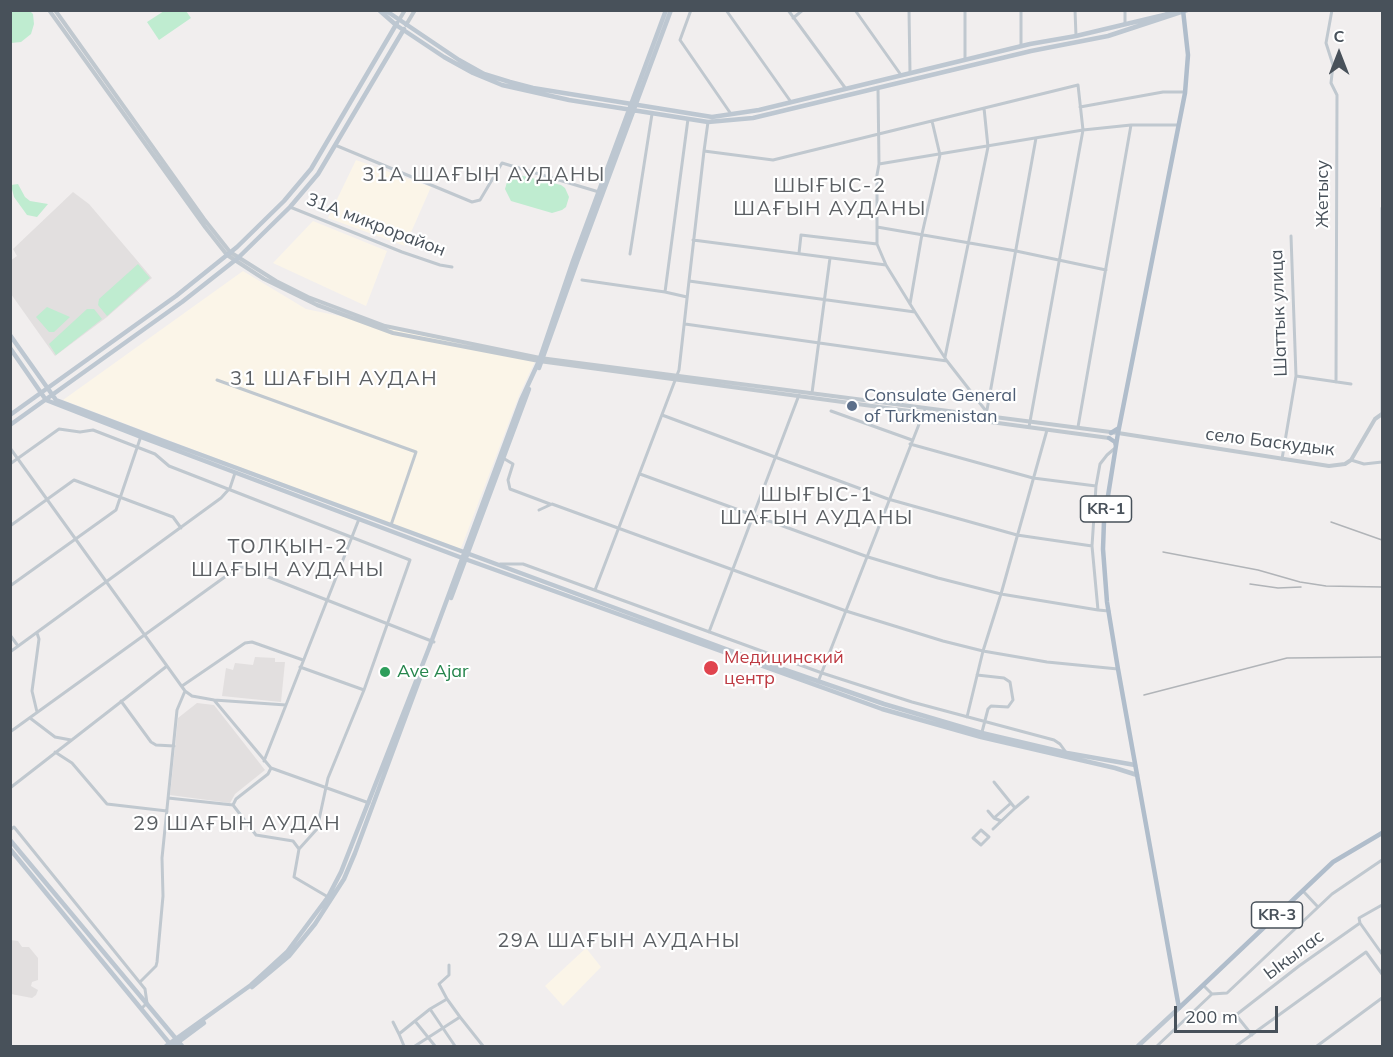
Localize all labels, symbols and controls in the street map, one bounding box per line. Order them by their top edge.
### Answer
north arrow [1309,24,1369,84]
text: С [1334,26,1344,46]
street label: Жетысу [1312,160,1334,228]
district label: 31А ШАҒЫН АУДАНЫ [362,163,606,187]
district label: ШЫҒЫС-2 ШАҒЫН АУДАНЫ [733,174,927,221]
street label: 31А микрорайон [303,189,449,261]
street label: Шаттык улица [1266,249,1292,377]
district label: 31 ШАҒЫН АУДАН [230,367,438,391]
place label: Consulate General of Turkmenistan [864,385,1016,428]
marker: Consulate General of Turkmenistan [845,399,859,413]
street label: село Баскудык [1204,423,1336,461]
district label: ШЫҒЫС-1 ШАҒЫН АУДАНЫ [720,483,914,530]
road number: KR-1 [1080,496,1132,522]
district label: ТОЛҚЫН-2 ШАҒЫН АУДАНЫ [191,535,385,582]
place label: Медицинский центр [724,647,844,690]
marker: Медицинский центр [702,659,720,677]
place label: Ave Ajar [397,661,469,683]
marker: Ave Ajar [378,665,392,679]
district label: 29 ШАҒЫН АУДАН [133,812,341,836]
road number: KR-3 [1252,902,1302,928]
street label: Ыкылас [1260,925,1328,985]
district label: 29А ШАҒЫН АУДАНЫ [497,929,741,953]
scale bar [1177,994,1280,1032]
text: 200 m [1185,1005,1238,1028]

